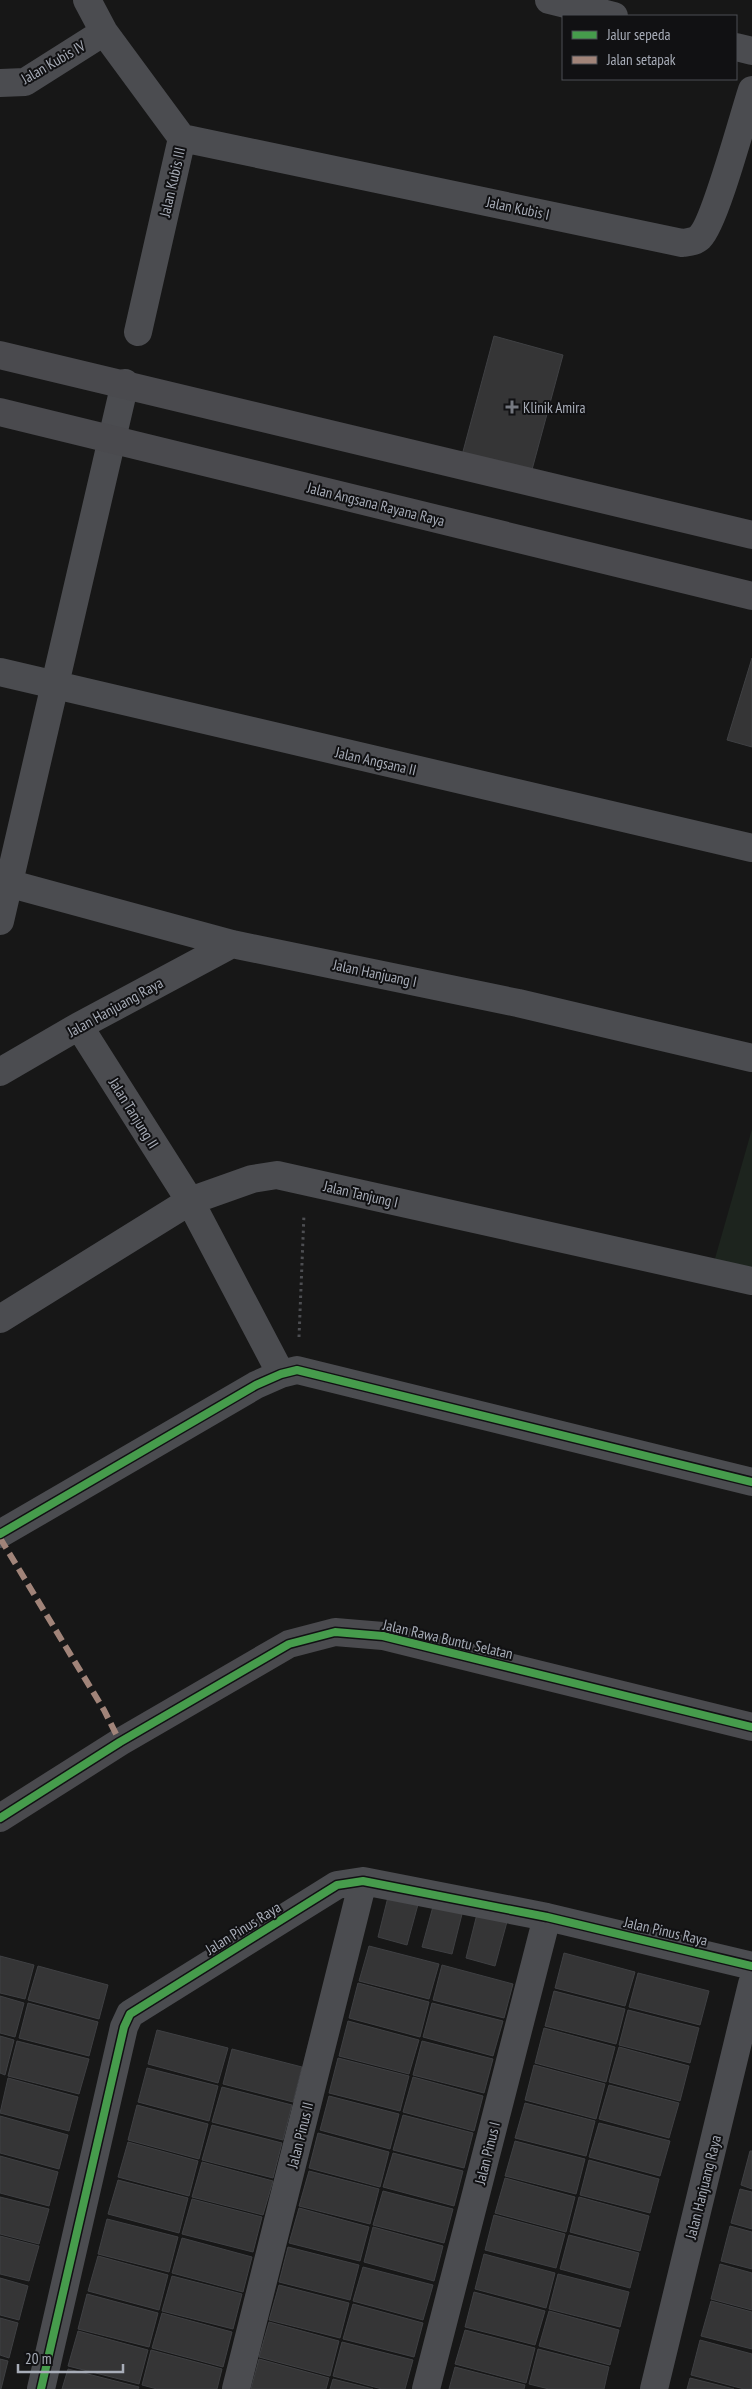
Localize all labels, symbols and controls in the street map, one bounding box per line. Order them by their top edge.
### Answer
legend [562,15,737,80]
text: Jalur sepeda [606,25,670,44]
street label: Jalan Kubis IV [17,36,89,88]
text: Jalan setapak [606,50,676,69]
street label: Jalan Kubis III [155,145,189,220]
street label: Jalan Kubis I [484,192,551,224]
place label: Klinik Amira [523,398,585,417]
marker: Klinik Amira [505,400,519,414]
street label: Jalan Angsana Rayana Raya [304,477,447,530]
street label: Jalan Angsana II [333,742,418,780]
street label: Jalan Hanjuang I [330,955,419,991]
street label: Jalan Hanjuang Raya [63,973,166,1042]
street label: Jalan Tanjung II [104,1073,163,1152]
street label: Jalan Tanjung I [321,1176,400,1212]
street label: Jalan Rawa Buntu Selatan [380,1615,515,1663]
street label: Jalan Pinus Raya [201,1897,284,1959]
street label: Jalan Pinus Raya [621,1912,710,1950]
street label: Jalan Pinus II [282,2100,317,2171]
street label: Jalan Pinus I [470,2120,504,2187]
street label: Jalan Hanjuang Raya [681,2133,725,2242]
scale bar [18,2342,122,2374]
text: 20 m [25,2349,51,2368]

